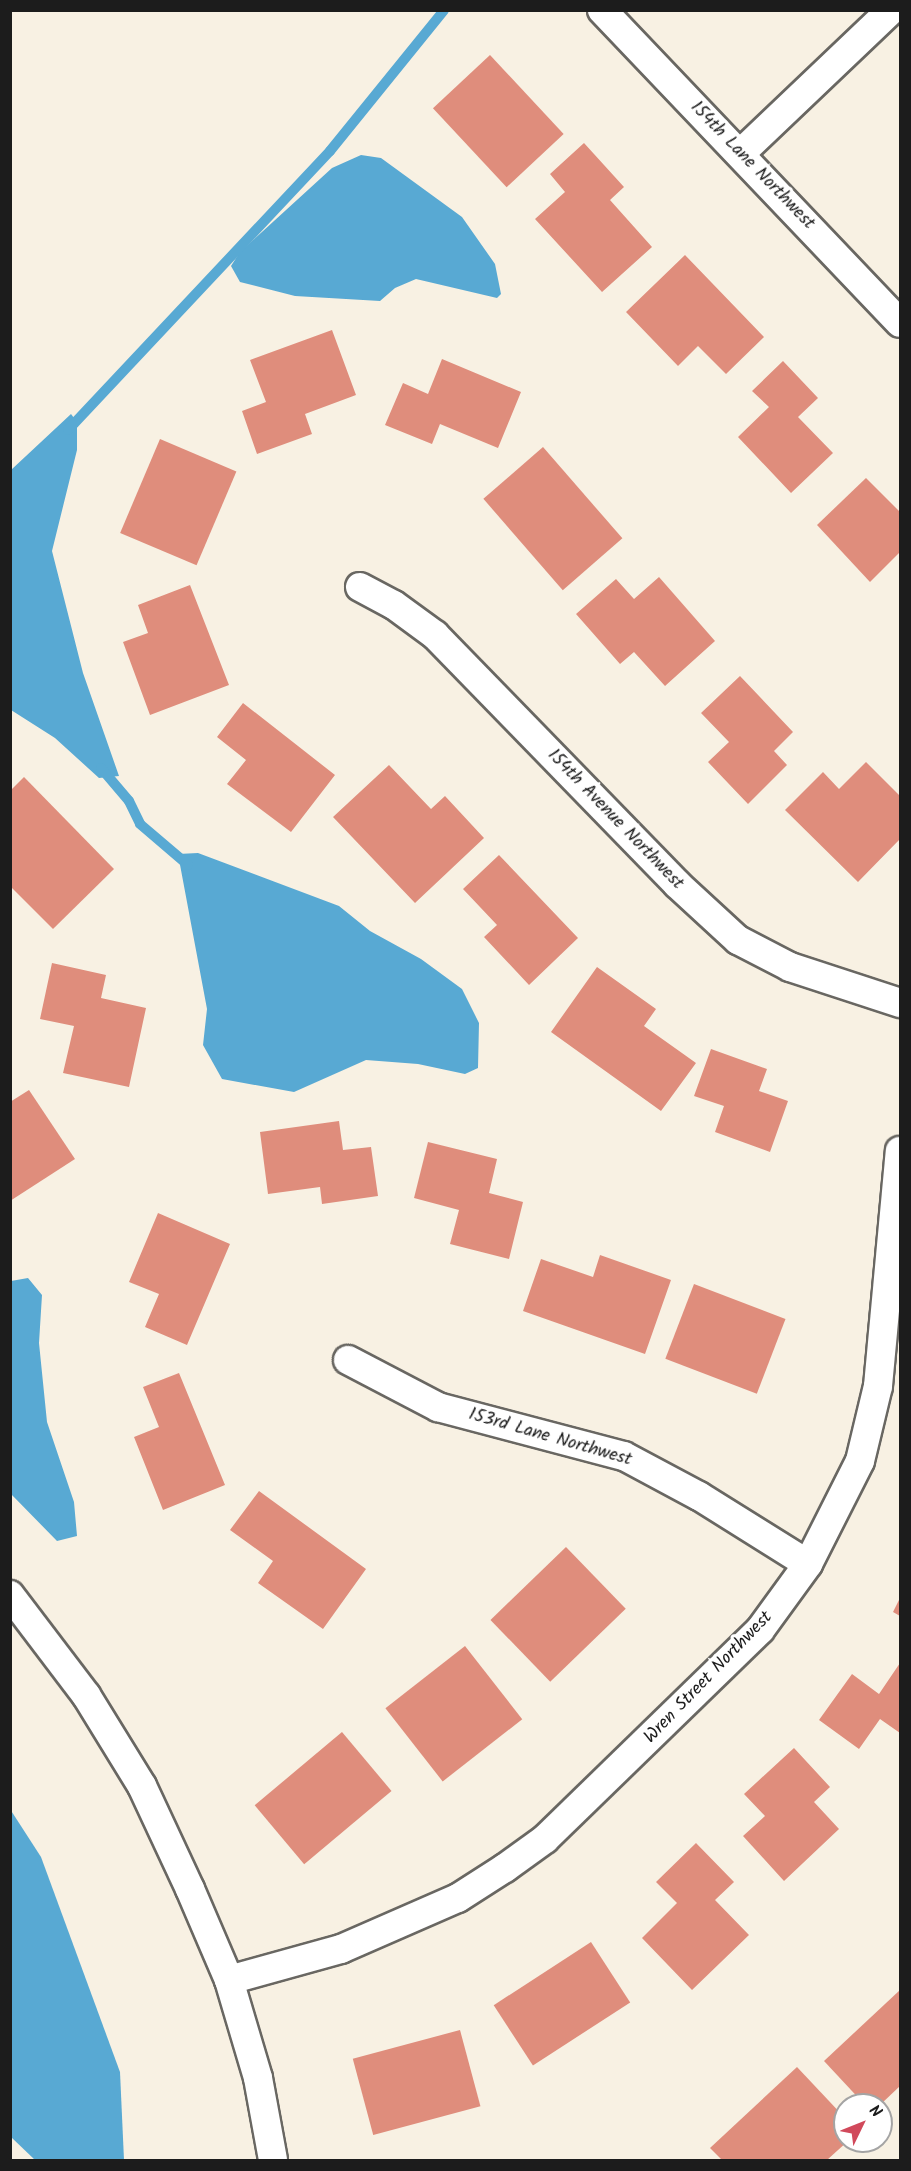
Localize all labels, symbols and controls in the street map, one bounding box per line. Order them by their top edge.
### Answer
street label: 154th Lane Northwest [685,97,819,235]
street label: 154th Avenue Northwest [542,745,688,895]
street label: 153rd Lane Northwest [466,1404,634,1472]
street label: Wren Street Northwest [640,1607,778,1749]
north arrow [833,2093,893,2153]
text: N [862,2100,888,2124]

